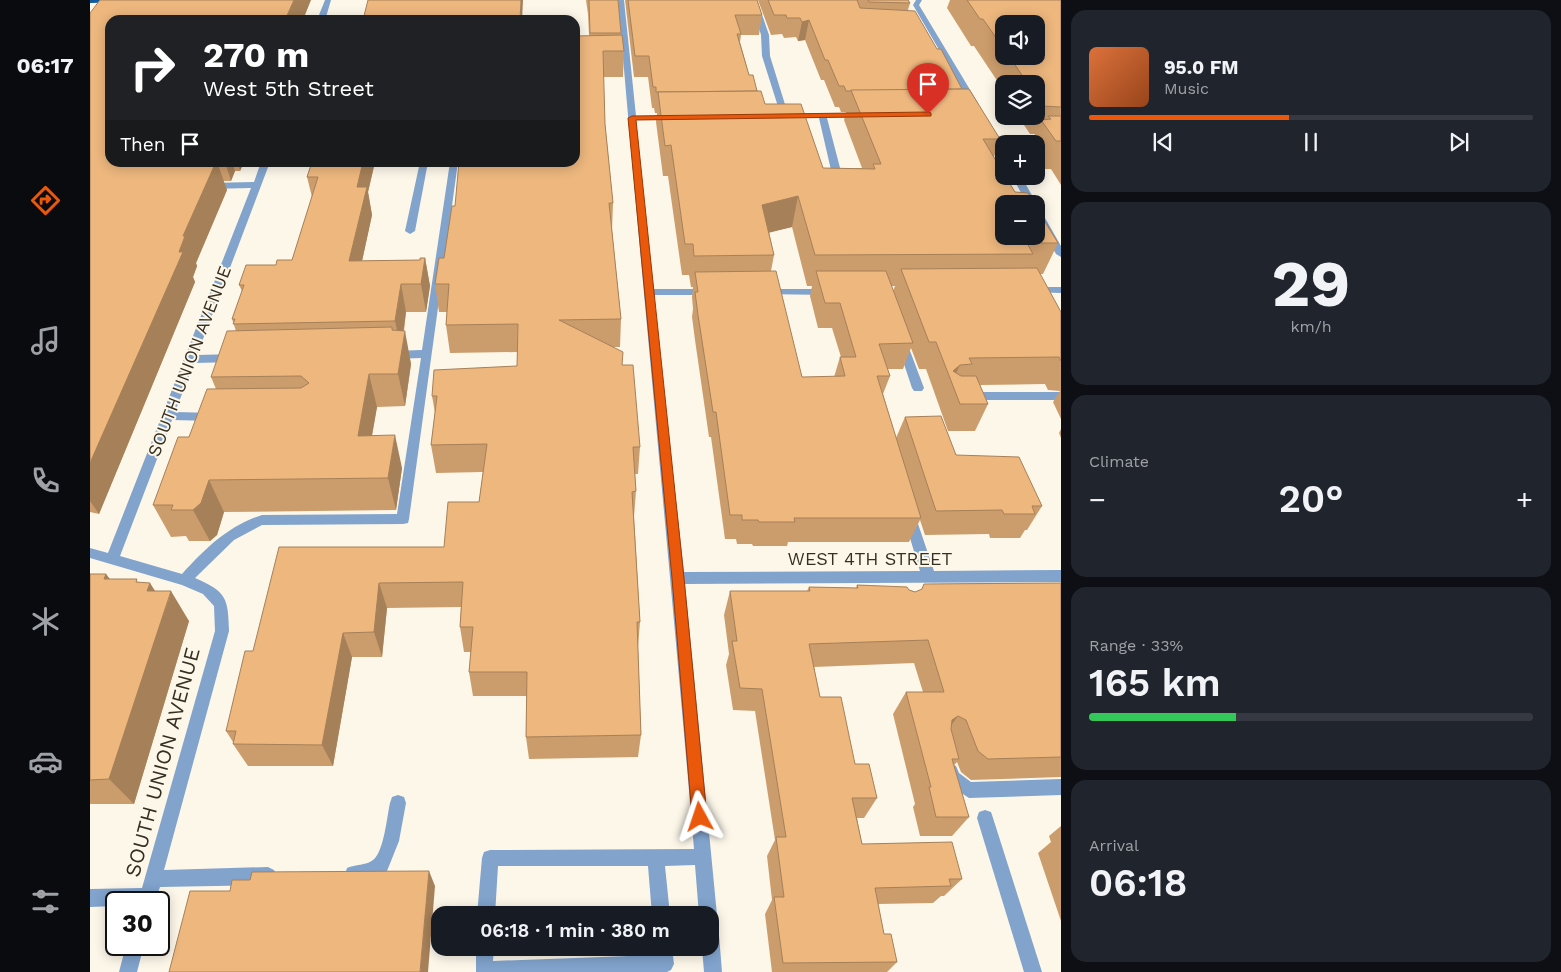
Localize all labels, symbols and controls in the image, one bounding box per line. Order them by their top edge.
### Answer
map controls [995,15,1045,245]
button: sound [995,15,1045,65]
text: 270 m [203,34,309,76]
icon: right [120,35,185,100]
text: 06:17 [16,53,74,78]
text: 95.0 FM [1164,56,1239,79]
pin [907,63,949,114]
icon: arrive [914,70,942,98]
button: layers [995,75,1045,125]
text: West 5th Street [203,76,374,101]
text: Music [1164,79,1209,98]
icon: previous [1149,128,1177,156]
icon: pause [1297,128,1325,156]
icon: next [1445,128,1473,156]
icon: arrive [176,130,204,158]
text: Then [120,133,166,156]
button: + [995,135,1045,185]
icon: directions [28,183,63,218]
button: − [995,195,1045,245]
text: 29 [1272,246,1350,322]
street label: SOUTH UNION AVENUE [143,263,235,459]
text: km/h [1290,317,1332,336]
icon: music [28,323,63,358]
text: Climate [1089,452,1149,471]
icon: phone [28,463,63,498]
text: 20° [1279,477,1343,521]
text: − [1089,483,1106,516]
text: + [1516,483,1533,516]
street label: WEST 4TH STREET [788,548,953,569]
icon: climate [28,604,63,639]
text: Range · 33% [1089,636,1183,655]
street label: SOUTH UNION AVENUE [119,645,205,879]
text: 165 km [1089,661,1221,705]
icon: car [28,744,63,779]
position arrow [673,790,725,842]
text: Arrival [1089,836,1139,855]
text: 06:18 [1089,861,1187,905]
icon: filters [28,884,63,919]
speed limit sign: 30 [105,891,170,956]
text: 06:18 · 1 min · 380 m [480,919,670,942]

